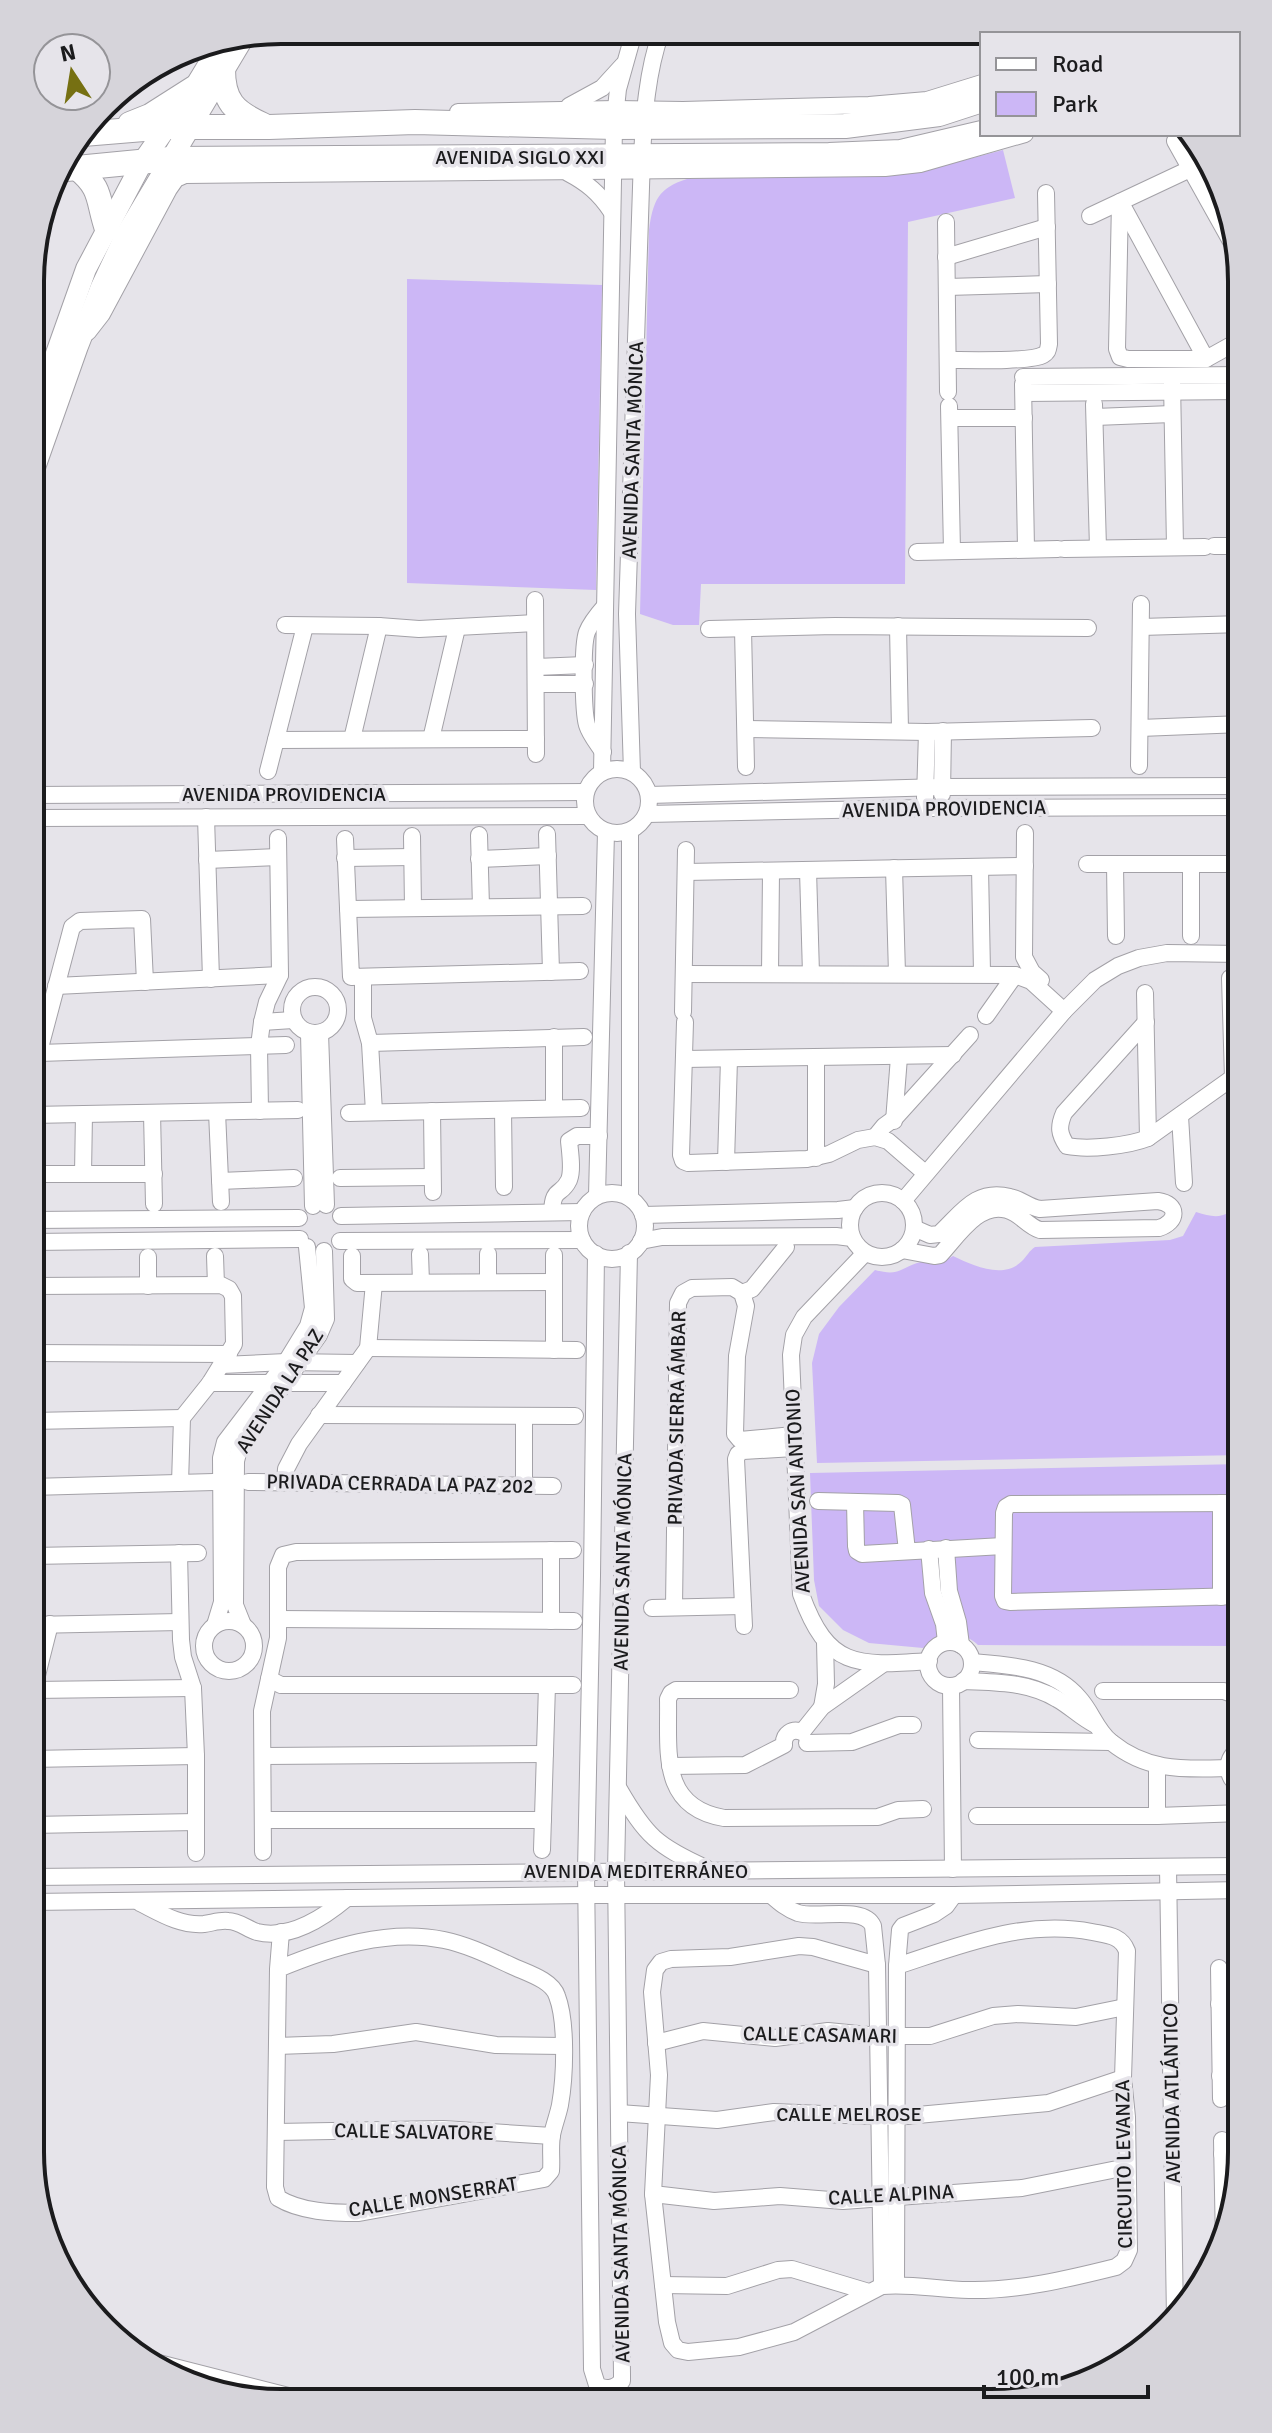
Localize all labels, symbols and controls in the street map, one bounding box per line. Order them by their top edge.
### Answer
north arrow [32,32,112,112]
legend [980,32,1240,136]
text: N [58,38,78,68]
text: Road [1052,49,1103,79]
text: Park [1052,89,1098,119]
street label: AVENIDA SIGLO XXI [435,145,605,170]
street label: AVENIDA SANTA MÓNICA [617,341,649,559]
street label: AVENIDA PROVIDENCIA [182,782,386,807]
street label: AVENIDA PROVIDENCIA [842,795,1046,823]
street label: PRIVADA SIERRA ÁMBAR [663,1310,691,1526]
street label: AVENIDA LA PAZ [230,1324,330,1458]
street label: AVENIDA SAN ANTONIO [780,1388,816,1594]
street label: AVENIDA SANTA MÓNICA [609,1453,637,1671]
street label: PRIVADA CERRADA LA PAZ 202 [266,1469,534,1499]
street label: AVENIDA MEDITERRÁNEO [524,1859,748,1884]
street label: AVENIDA ATLÁNTICO [1158,2003,1186,2183]
street label: CALLE CASAMARI [743,2021,897,2049]
street label: CIRCUITO LEVANZA [1110,2079,1138,2249]
street label: CALLE MELROSE [776,2102,922,2127]
street label: CALLE SALVATORE [334,2118,494,2146]
street label: AVENIDA SANTA MÓNICA [607,2145,635,2363]
street label: CALLE MONSERRAT [347,2171,519,2223]
street label: CALLE ALPINA [827,2179,955,2211]
scale bar [984,2349,1148,2399]
text: 100 m [996,2362,1059,2392]

